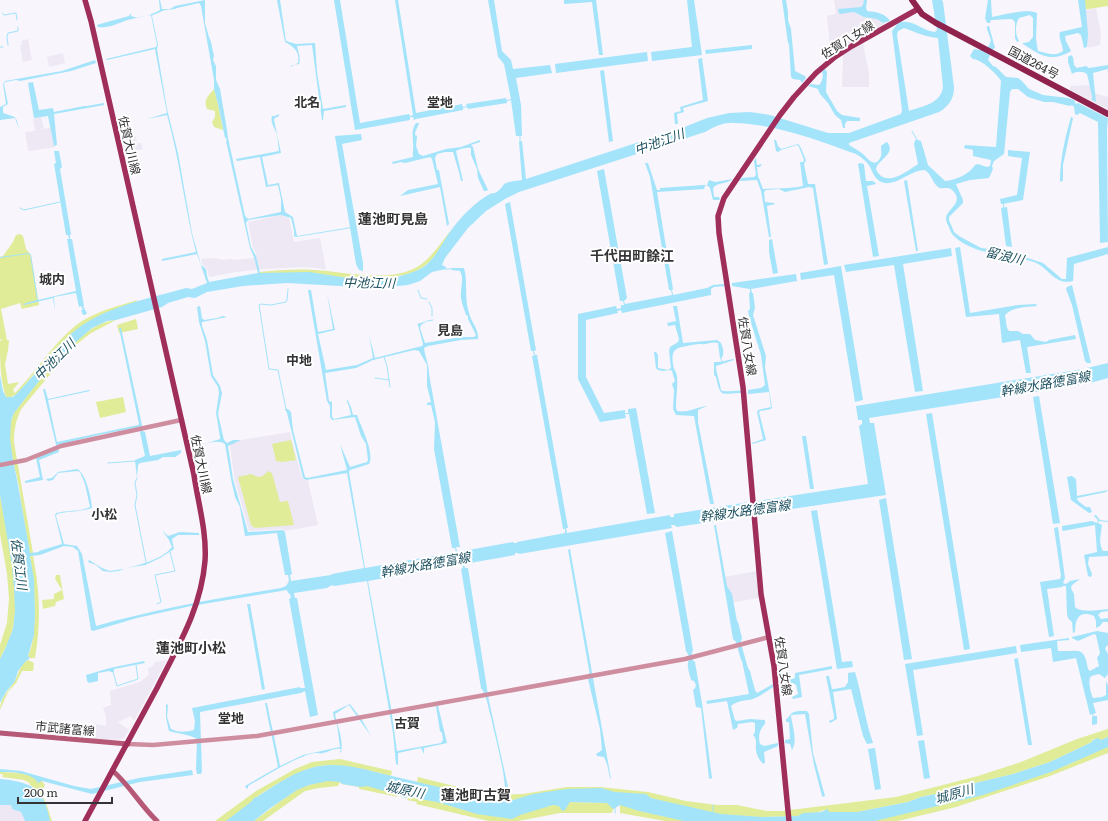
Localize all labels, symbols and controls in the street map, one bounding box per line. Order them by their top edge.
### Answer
street label: 佐賀八女線 [817,15,877,63]
street label: 国道264号 [1005,41,1063,83]
district label: 北名 [294,92,320,111]
district label: 堂地 [427,92,453,111]
street label: 佐賀大川線 [114,114,146,176]
water label: 中池江川 [631,122,689,159]
district label: 蓮池町見島 [358,208,428,228]
water label: 留浪川 [984,241,1028,269]
district label: 千代田町餘江 [590,245,674,265]
district label: 城内 [39,269,65,288]
water label: 中池江川 [343,272,397,292]
street label: 佐賀八女線 [734,315,762,377]
district label: 見島 [437,320,463,339]
water label: 中池江川 [29,332,81,384]
district label: 中地 [286,350,312,369]
water label: 幹線水路徳富線 [999,365,1093,400]
street label: 佐賀大川線 [187,433,217,495]
water label: 幹線水路徳富線 [699,494,793,526]
district label: 小松 [91,504,117,523]
water label: 佐賀江川 [7,537,33,593]
water label: 幹線水路徳富線 [379,546,473,581]
street label: 佐賀八女線 [771,635,797,697]
district label: 蓮池町小松 [156,637,226,657]
district label: 堂地 [218,708,244,727]
district label: 古賀 [394,713,420,732]
street label: 市武諸富線 [34,716,96,740]
water label: 城原川 [384,776,428,803]
water label: 城原川 [933,778,977,808]
scale bar [18,779,112,805]
text: 200 m [24,783,58,801]
district label: 蓮池町古賀 [441,784,511,804]

